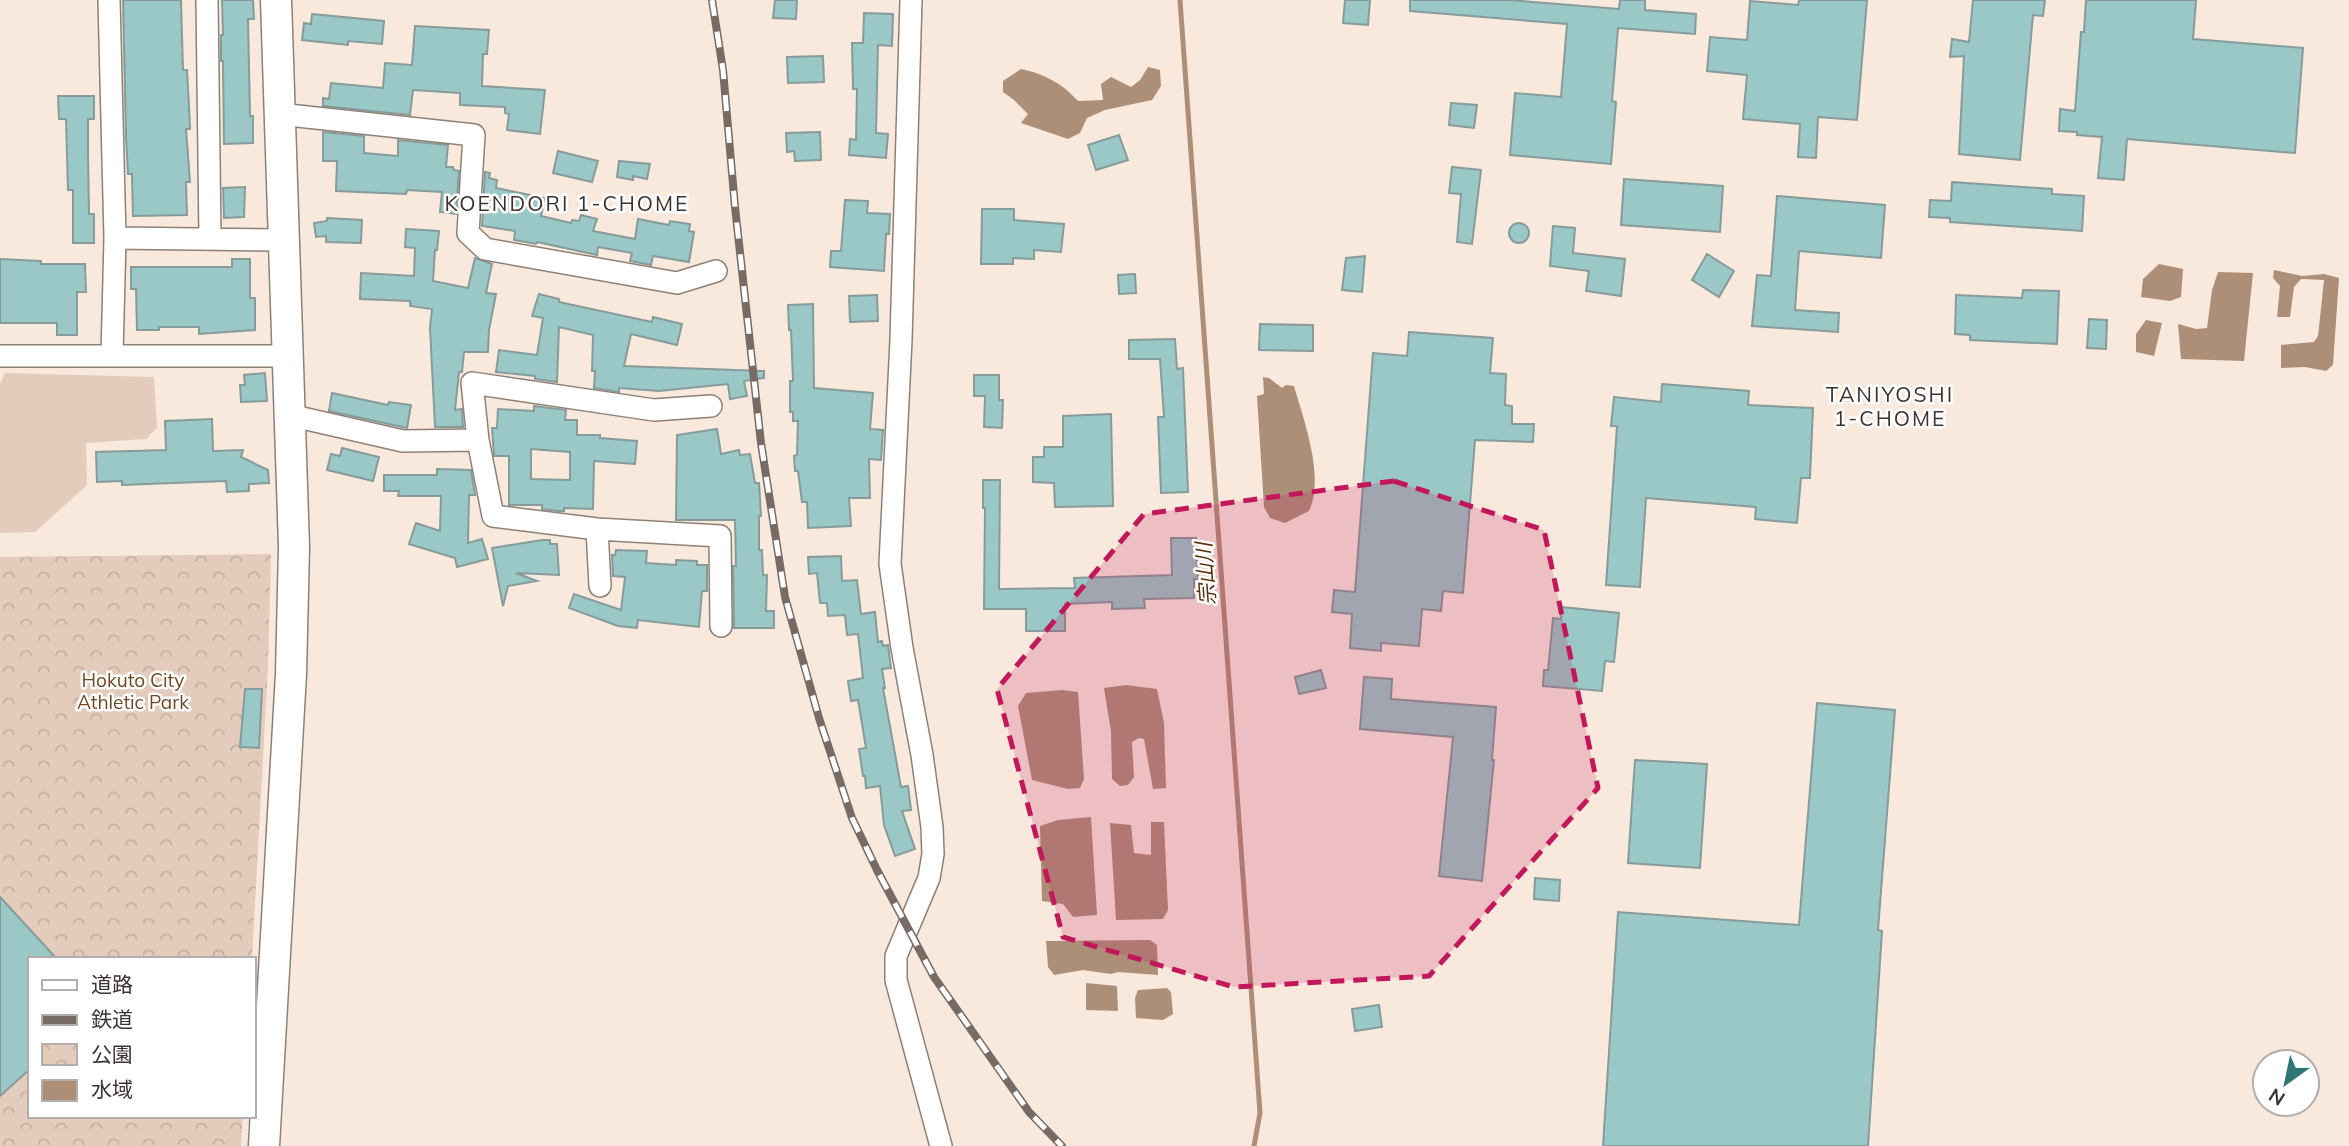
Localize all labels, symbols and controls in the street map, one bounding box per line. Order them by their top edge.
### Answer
district label: KOENDORI 1-CHOME [445,190,689,216]
district label: TANIYOSHI 1-CHOME [1826,381,1954,431]
water label: 宗山川 [1190,540,1220,606]
park label: Hokuto City Athletic Park [77,668,189,714]
legend [28,957,256,1118]
text: 道路 [91,971,133,997]
text: 鉄道 [91,1006,133,1032]
text: 公園 [91,1041,133,1067]
north arrow [2251,1048,2321,1118]
text: 水域 [91,1076,133,1102]
text: N [2264,1083,2289,1111]

